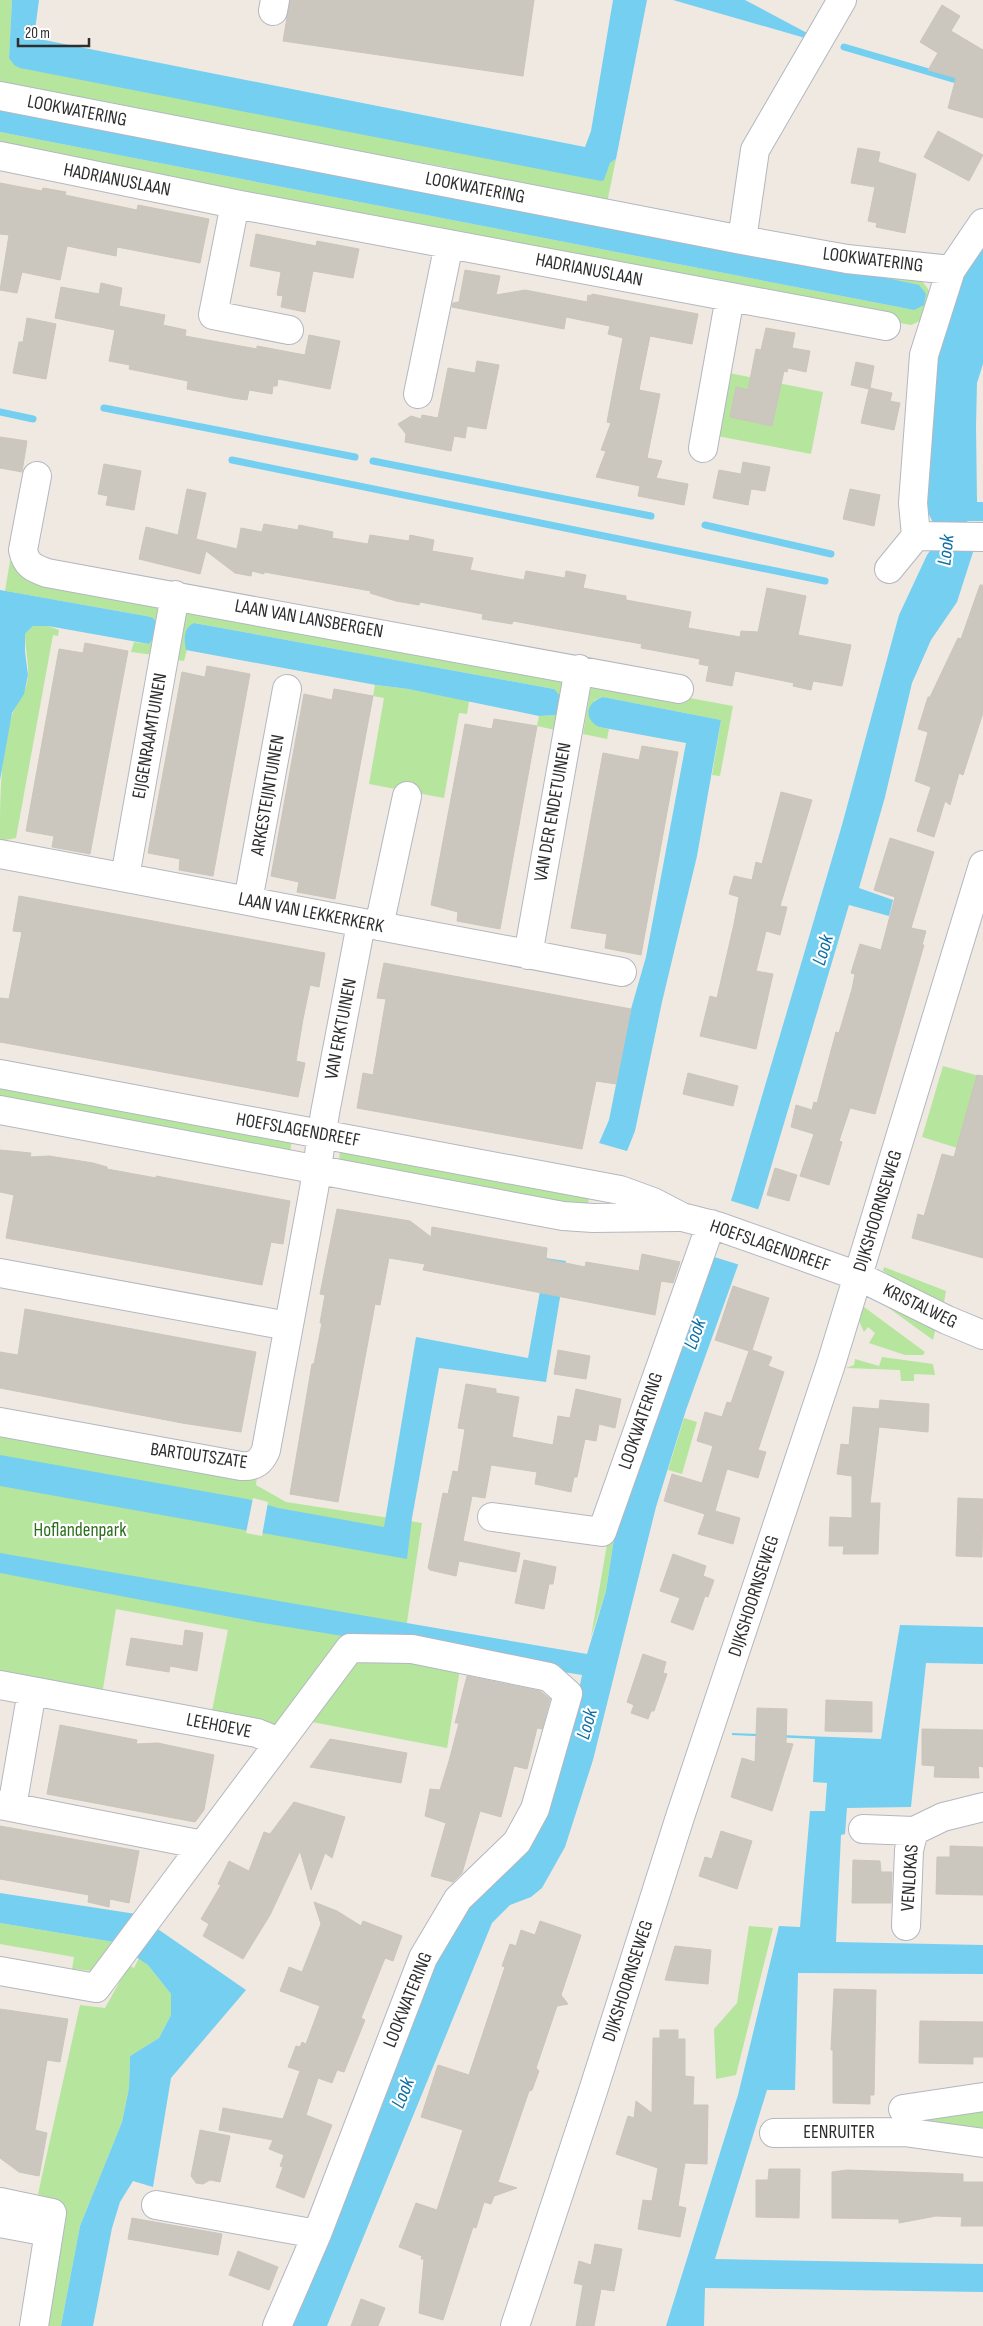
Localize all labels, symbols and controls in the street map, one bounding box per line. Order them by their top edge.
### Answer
scale bar [18,15,89,47]
text: 20 m [25,24,50,43]
street label: LOOKWATERING [25,90,129,132]
street label: HADRIANUSLAAN [62,158,172,202]
street label: LOOKWATERING [423,167,527,209]
street label: LOOKWATERING [821,242,925,278]
street label: HADRIANUSLAAN [534,248,644,292]
water label: Look [932,533,960,567]
street label: LAAN VAN LANSBERGEN [233,595,385,643]
street label: EIJGENRAAMTUINEN [128,671,172,801]
street label: ARKESTEIJNTUINEN [246,733,290,858]
street label: VAN DER ENDETUINEN [529,741,577,883]
street label: LAAN VAN LEKKERKERK [236,888,386,938]
water label: Look [807,931,839,968]
street label: VAN ERKTUINEN [320,977,362,1081]
street label: HOEFSLAGENDREEF [234,1108,362,1152]
street label: DIJKSHOORNSEWEG [849,1147,907,1275]
street label: HOEFSLAGENDREEF [707,1215,833,1277]
street label: KRISTALWEG [879,1278,961,1334]
water label: Look [678,1315,712,1353]
street label: LOOKWATERING [614,1370,668,1472]
street label: BARTOUTSZATE [149,1438,249,1474]
park label: Hoflandenpark [34,1519,127,1542]
street label: DIJKSHOORNSEWEG [724,1533,784,1659]
water label: Look [571,1705,603,1742]
street label: LEEHOEVE [184,1708,254,1744]
street label: VENLOKAS [896,1844,924,1912]
street label: DIJKSHOORNSEWEG [598,1918,658,2044]
street label: LOOKWATERING [378,1949,438,2051]
water label: Look [386,2074,420,2112]
street label: EENRUITER [803,2121,875,2144]

